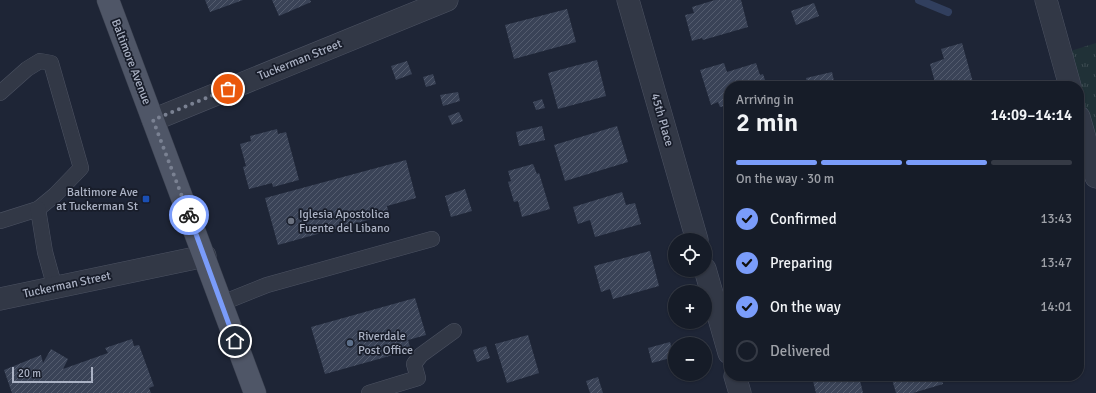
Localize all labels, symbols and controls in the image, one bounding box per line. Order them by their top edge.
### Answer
street label: Baltimore Avenue [108,17,154,107]
street label: Tuckerman Street [256,36,344,84]
pin [211,72,245,106]
icon: bag [217,78,239,100]
street label: 45th Place [647,92,677,148]
text: Arriving in [736,92,794,108]
text: 14:09–14:14 [991,106,1072,124]
text: 2 min [736,107,798,139]
text: On the way · 30 m [736,171,834,187]
place label: Baltimore Ave at Tuckerman St [56,185,138,214]
marker: Baltimore Ave at Tuckerman St [141,194,151,204]
courier [169,195,209,235]
icon: bike [178,204,200,226]
place label: Iglesia Apostolica Fuente del Libano [299,207,390,236]
icon: check [736,208,758,230]
text: Confirmed [770,210,837,228]
text: 13:43 [1040,211,1072,227]
marker: Iglesia Apostolica Fuente del Libano [286,216,296,226]
map controls [668,233,712,381]
button: locate [668,233,712,277]
icon: check [736,252,758,274]
text: Preparing [770,254,833,272]
text: 13:47 [1040,255,1072,271]
street label: Tuckerman Street [22,268,112,302]
button: + [668,285,712,329]
icon: check [736,296,758,318]
text: On the way [770,298,841,316]
text: 14:01 [1040,299,1072,315]
pin [218,324,252,358]
place label: Riverdale Post Office [358,329,413,358]
icon: home [224,330,246,352]
button: − [668,337,712,381]
marker: Riverdale Post Office [345,338,355,348]
text: Delivered [770,342,830,360]
scale bar [12,365,93,384]
text: 20 m [18,367,41,380]

